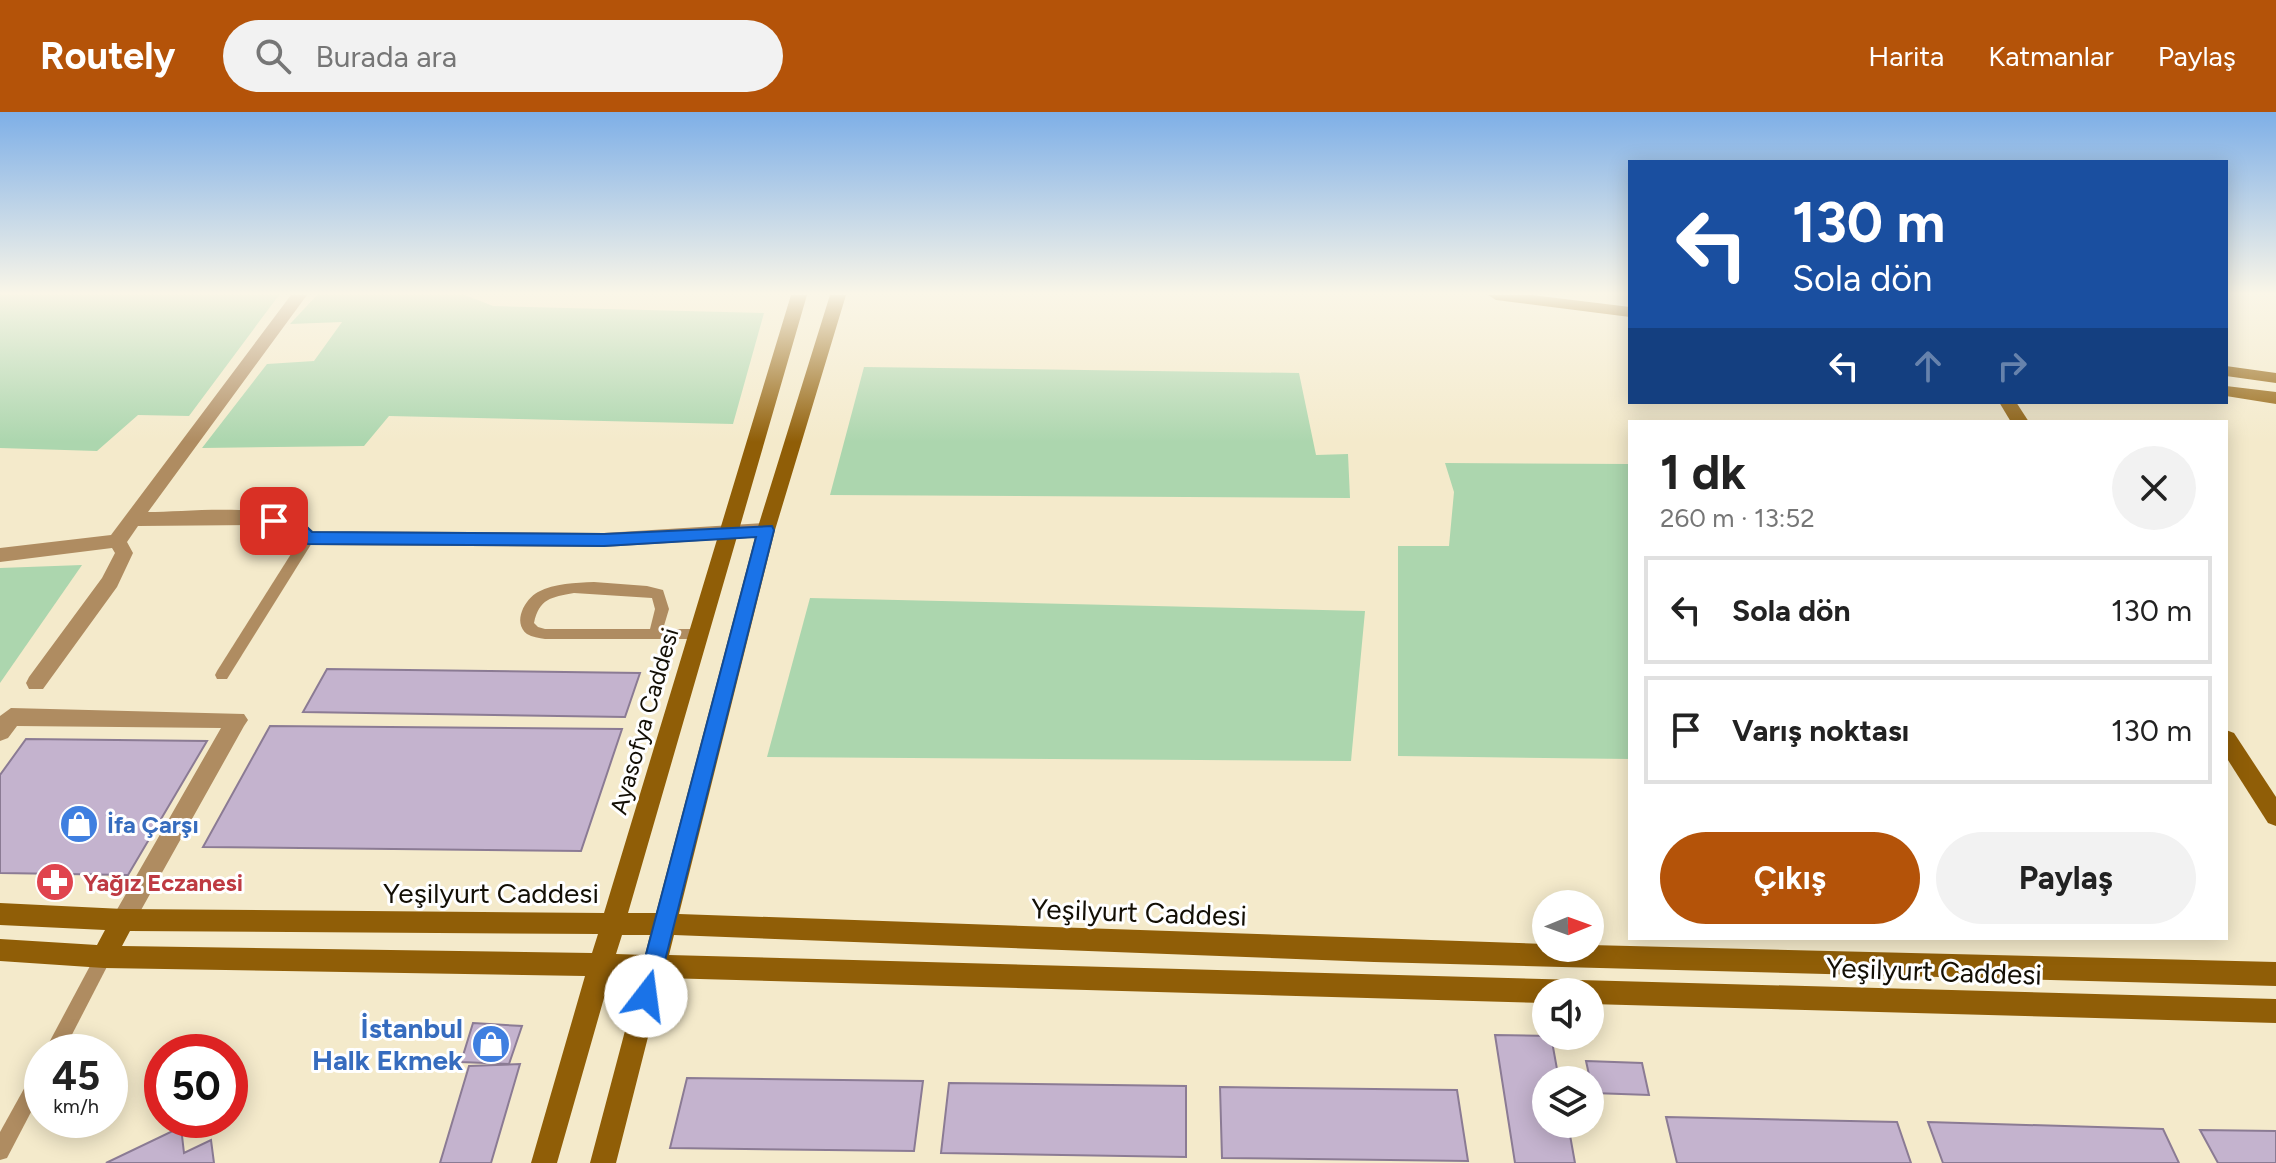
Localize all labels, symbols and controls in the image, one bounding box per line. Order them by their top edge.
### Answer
search box [223,20,783,92]
text: Routely [40,33,175,79]
icon: search [251,34,295,78]
text: Burada ara [315,38,457,75]
text: Harita [1868,39,1944,73]
text: Katmanlar [1988,39,2114,73]
text: Paylaş [2158,39,2236,73]
text: 130 m [1792,189,1945,256]
icon: left [1660,192,1764,296]
text: Sola dön [1792,257,1932,300]
icon: left [1822,344,1866,388]
icon: ahead [1906,344,1950,388]
icon: right [1990,344,2034,388]
text: 1 dk [1660,443,1746,501]
button: close [2112,446,2196,530]
pin [240,487,308,555]
icon: arrive [252,499,296,543]
text: 260 m · 13:52 [1660,502,1815,534]
icon: left [1664,588,1708,632]
text: Sola dön [1732,592,1850,629]
text: 130 m [2111,592,2192,629]
street label: Ayasofya Caddesi [604,624,684,818]
icon: arrive [1664,708,1708,752]
text: Varış noktası [1732,712,1909,749]
text: 130 m [2111,712,2192,749]
shop icon: İfa Çarşı [58,803,100,845]
place label: İfa Çarşı [107,810,199,839]
button: Çıkış [1660,832,1920,924]
button: Paylaş [1936,832,2196,924]
pharmacy icon: Yağız Eczanesi [34,861,76,903]
place label: Yağız Eczanesi [83,868,243,897]
street label: Yeşilyurt Caddesi [383,876,599,910]
north arrow [1532,890,1604,962]
map controls [1532,890,1604,1138]
street label: Yeşilyurt Caddesi [1031,891,1247,933]
street label: Yeşilyurt Caddesi [1826,950,2042,992]
position arrow [604,954,688,1038]
button: sound [1532,978,1604,1050]
place label: İstanbul Halk Ekmek [312,1011,463,1077]
shop icon: İstanbul Halk Ekmek [470,1023,512,1065]
speed limit sign: 50 [144,1034,248,1138]
text: 45 [52,1052,100,1100]
button: layers [1532,1066,1604,1138]
text: km/h [53,1094,99,1118]

